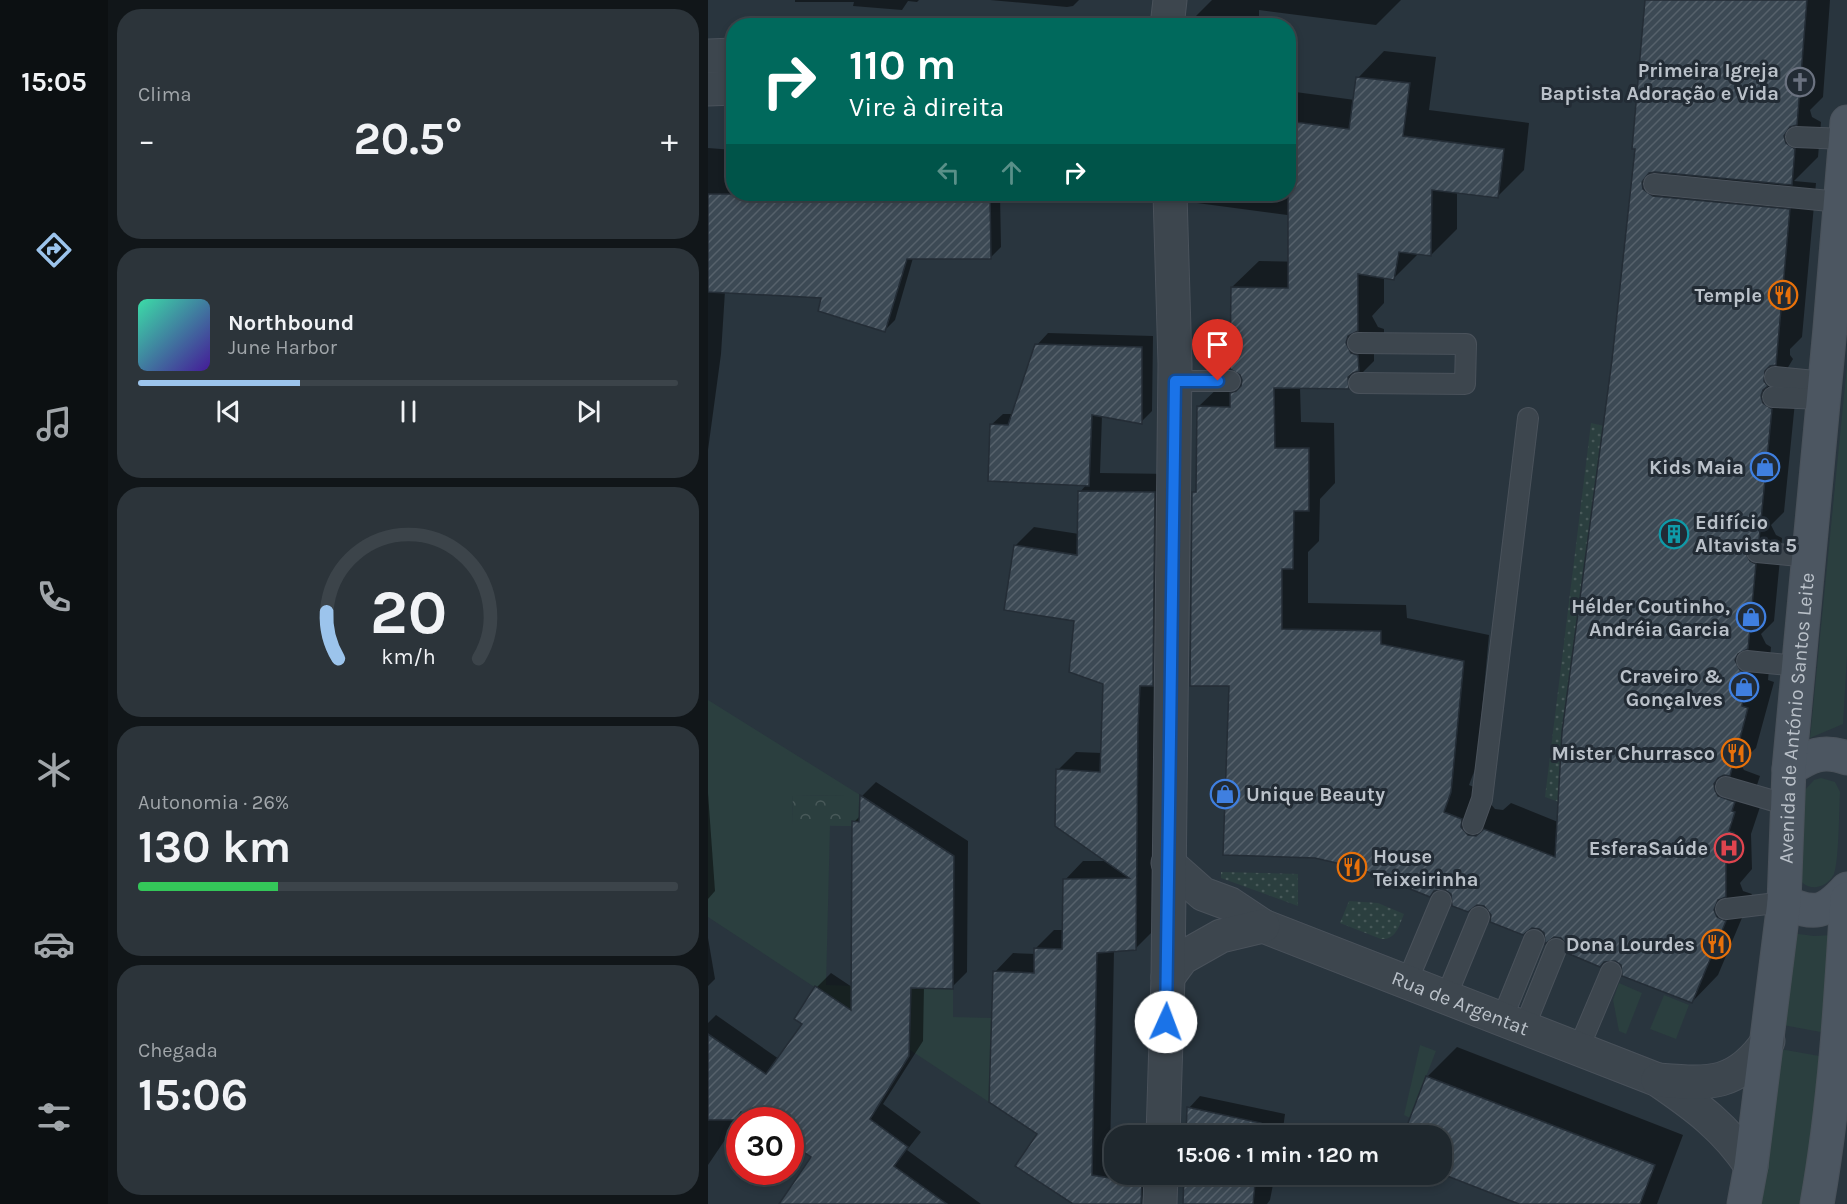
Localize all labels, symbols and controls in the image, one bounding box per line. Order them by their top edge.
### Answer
text: 110 m [849,40,956,90]
icon: right [750,42,828,120]
place label: Primeira Igreja Baptista Adoração e Vida [1540,59,1779,105]
text: 15:05 [21,66,87,98]
church icon: Primeira Igreja Baptista Adoração e Vida [1784,66,1816,98]
text: Clima [138,83,192,106]
text: Vire à direita [849,91,1004,123]
text: 20.5° [353,113,463,165]
text: − [138,121,155,159]
text: + [661,121,678,159]
icon: left [932,156,965,189]
icon: ahead [995,156,1028,189]
icon: right [1058,156,1091,189]
icon: directions [33,229,75,271]
restaurant icon: Temple [1767,279,1799,311]
place label: Temple [1695,284,1762,307]
text: Northbound [228,310,354,336]
pin [1192,319,1243,381]
icon: arrive [1201,328,1234,361]
text: June Harbor [228,336,337,359]
icon: previous [212,395,245,428]
icon: pause [392,395,425,428]
icon: next [572,395,605,428]
icon: music [33,403,75,445]
shop icon: Kids Maia [1749,451,1781,483]
place label: Kids Maia [1649,456,1744,479]
place label: Edifício Altavista 5 [1695,511,1797,557]
building icon: Edifício Altavista 5 [1658,518,1690,550]
street label: Avenida de António Santos Leite [1774,572,1819,864]
icon: phone [33,576,75,618]
text: 20 [369,576,447,649]
place label: Hélder Coutinho, Andréia Garcia [1571,595,1730,641]
shop icon: Hélder Coutinho, Andréia Garcia [1735,601,1767,633]
text: km/h [381,644,435,669]
place label: Craveiro & Gonçalves [1620,665,1723,711]
shop icon: Craveiro & Gonçalves [1728,671,1760,703]
restaurant icon: Mister Churrasco [1720,737,1752,769]
place label: Mister Churrasco [1551,742,1715,765]
icon: climate [33,749,75,791]
shop icon: Unique Beauty [1209,778,1241,810]
place label: Unique Beauty [1246,783,1385,806]
text: Autonomia · 26% [138,791,289,814]
text: 130 km [138,821,291,873]
hospital icon: EsferaSaúde [1713,832,1745,864]
place label: EsferaSaúde [1589,837,1708,860]
place label: House Teixeirinha [1373,845,1478,891]
restaurant icon: House Teixeirinha [1336,851,1368,883]
icon: car [33,923,75,965]
restaurant icon: Dona Lourdes [1700,928,1732,960]
place label: Dona Lourdes [1566,933,1695,956]
street label: Rua de Argentat [1388,966,1532,1041]
position arrow [1134,990,1198,1054]
text: Chegada [138,1039,218,1062]
text: 15:06 [138,1069,248,1121]
icon: filters [33,1096,75,1138]
speed limit sign: 30 [726,1107,804,1185]
text: 15:06 · 1 min · 120 m [1177,1142,1379,1168]

